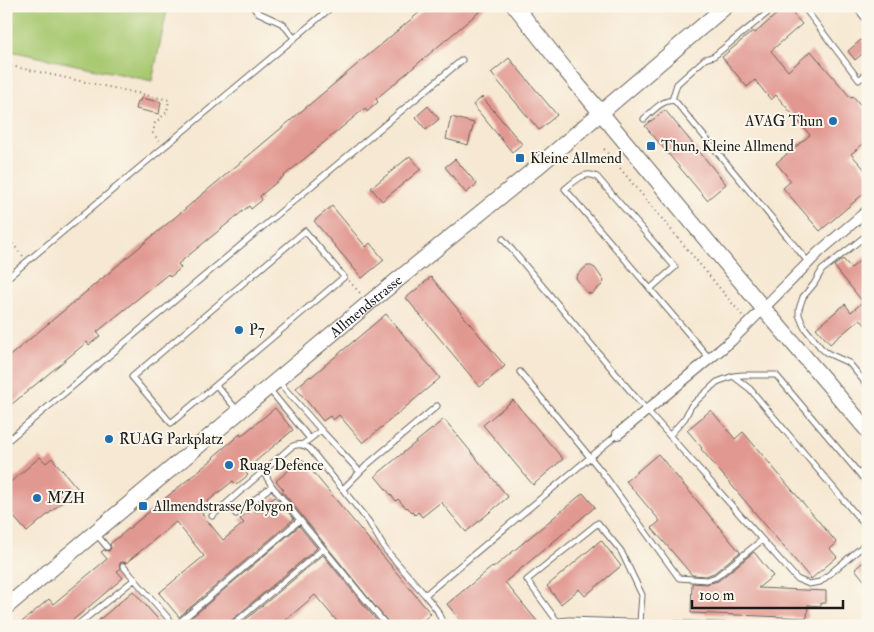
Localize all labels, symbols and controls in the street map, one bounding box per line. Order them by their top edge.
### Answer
place label: AVAG Thun [744,112,823,131]
marker: AVAG Thun [827,115,839,127]
place label: Thun, Kleine Allmend [661,137,795,156]
marker: Thun, Kleine Allmend [645,140,657,152]
place label: Kleine Allmend [530,149,622,168]
marker: Kleine Allmend [514,152,526,164]
street label: Allmendstrasse [325,271,406,343]
place label: P7 [249,321,265,340]
marker: P7 [233,324,245,336]
place label: RUAG Parkplatz [119,430,223,450]
marker: RUAG Parkplatz [103,433,115,445]
place label: Ruag Defence [239,456,324,475]
marker: Ruag Defence [223,459,235,471]
place label: MZH [47,489,85,508]
marker: MZH [31,492,43,504]
place label: Allmendstrasse/Polygon [152,497,294,516]
marker: Allmendstrasse/Polygon [137,500,149,512]
scale bar [692,577,843,609]
text: 100 m [699,586,735,605]

